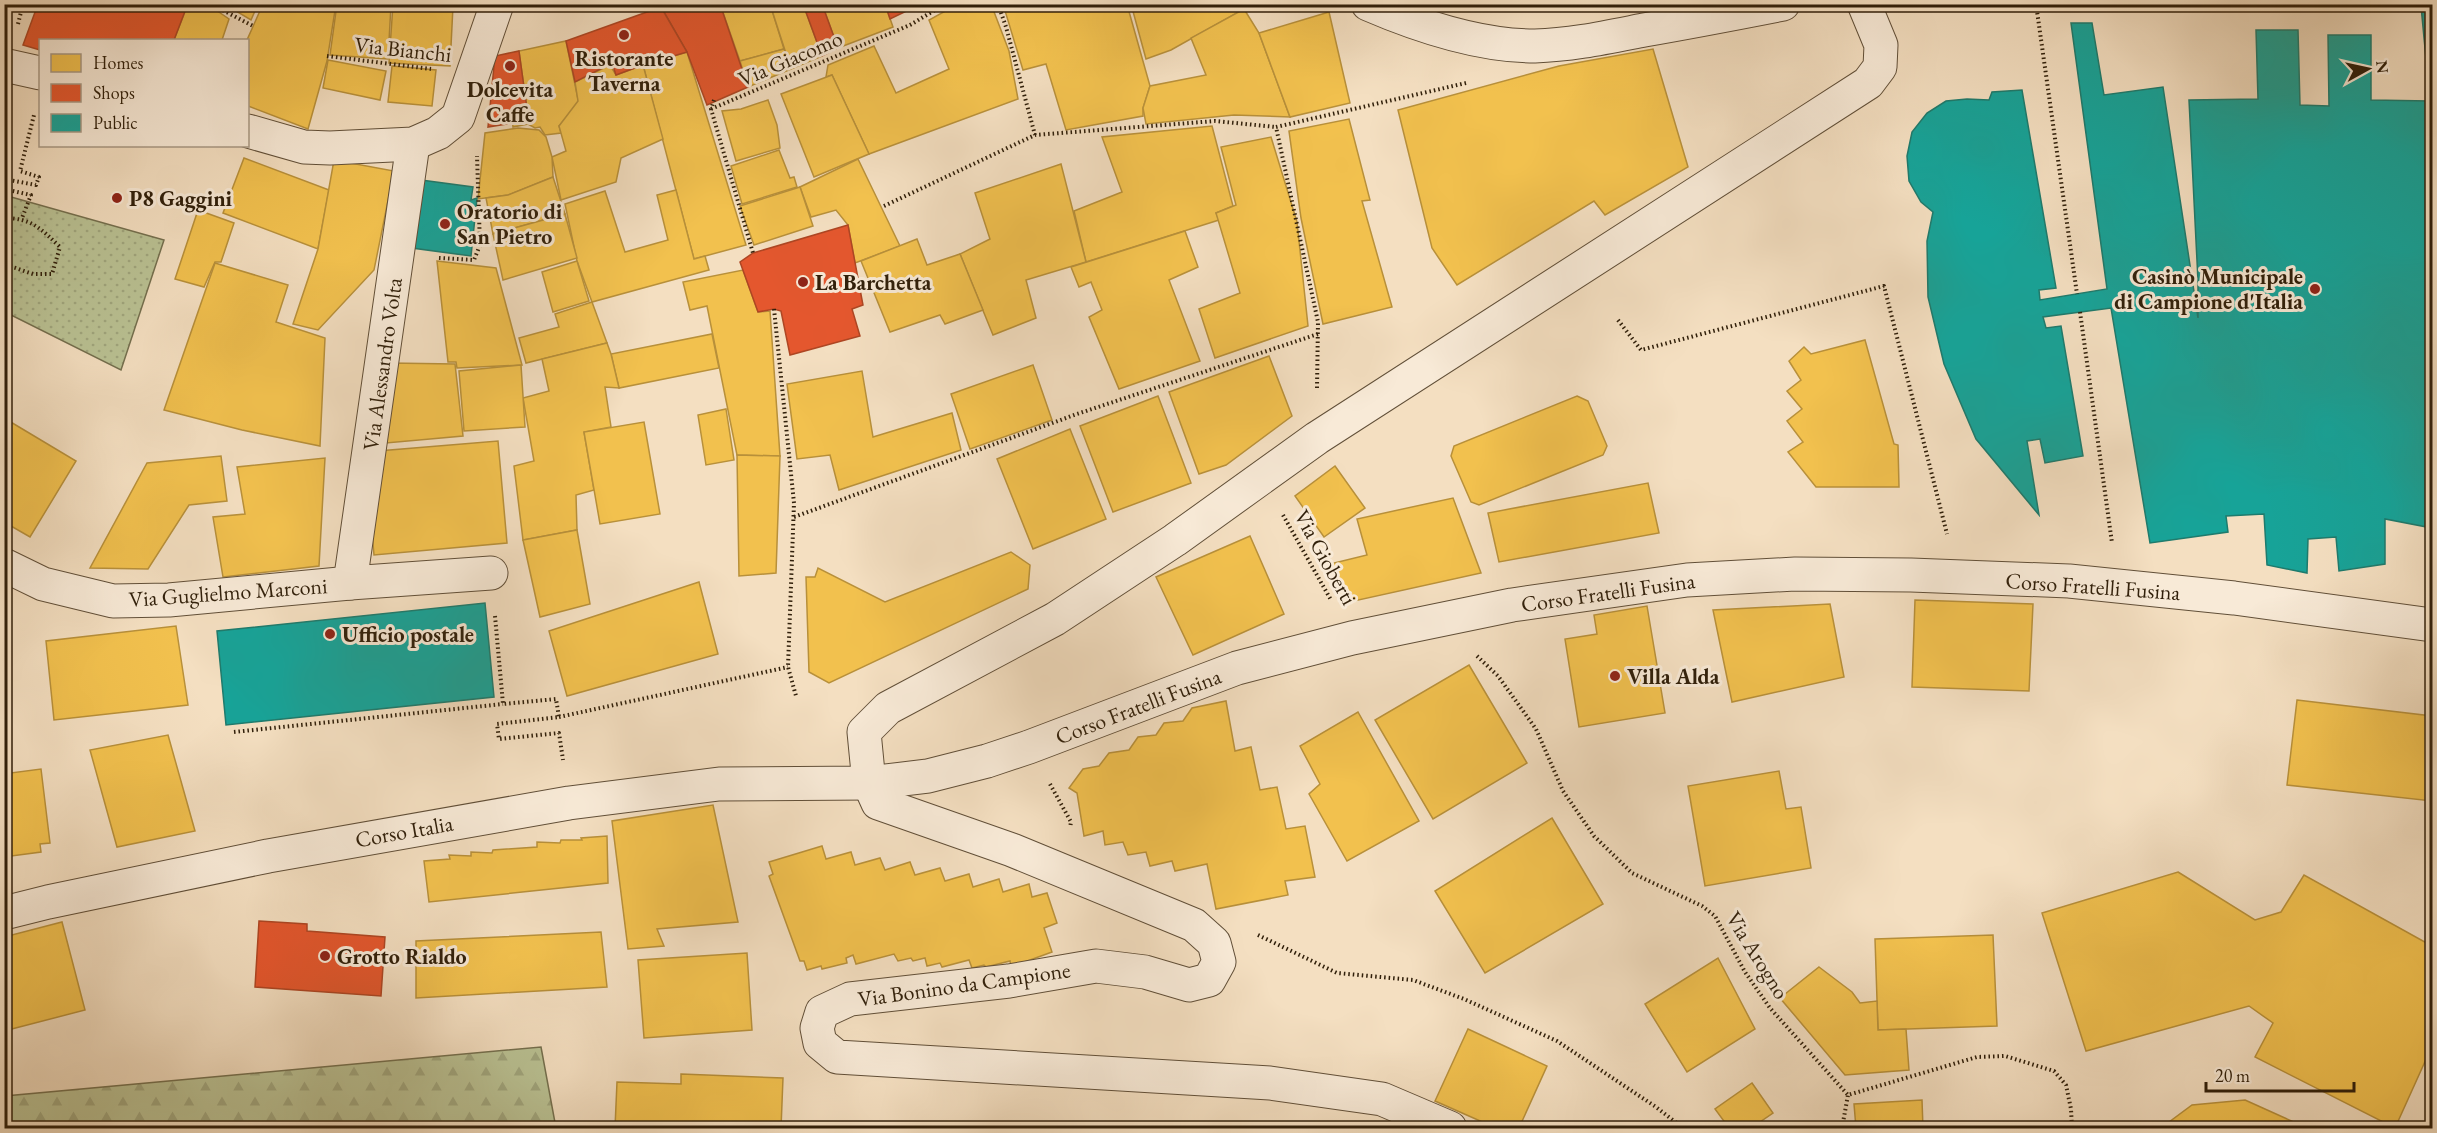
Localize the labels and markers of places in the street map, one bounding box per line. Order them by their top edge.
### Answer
marker: Ristorante Taverna [617,28,631,42]
place label: Ristorante Taverna [575,44,673,98]
marker: Dolcevita Caffe [503,59,517,73]
place label: Dolcevita Caffe [467,75,554,129]
place label: P8 Gaggini [129,184,233,213]
marker: P8 Gaggini [110,191,124,205]
place label: Oratorio di San Pietro [457,197,563,251]
marker: Oratorio di San Pietro [438,217,452,231]
place label: Casinò Municipale di Campione d'Italia [2114,262,2303,316]
place label: La Barchetta [815,268,932,297]
marker: La Barchetta [796,275,810,289]
marker: Casinò Municipale di Campione d'Italia [2308,282,2322,296]
place label: Ufficio postale [342,620,474,649]
marker: Ufficio postale [323,627,337,641]
place label: Villa Alda [1627,662,1720,691]
marker: Villa Alda [1608,669,1622,683]
place label: Grotto Rialdo [337,942,467,971]
marker: Grotto Rialdo [318,949,332,963]

